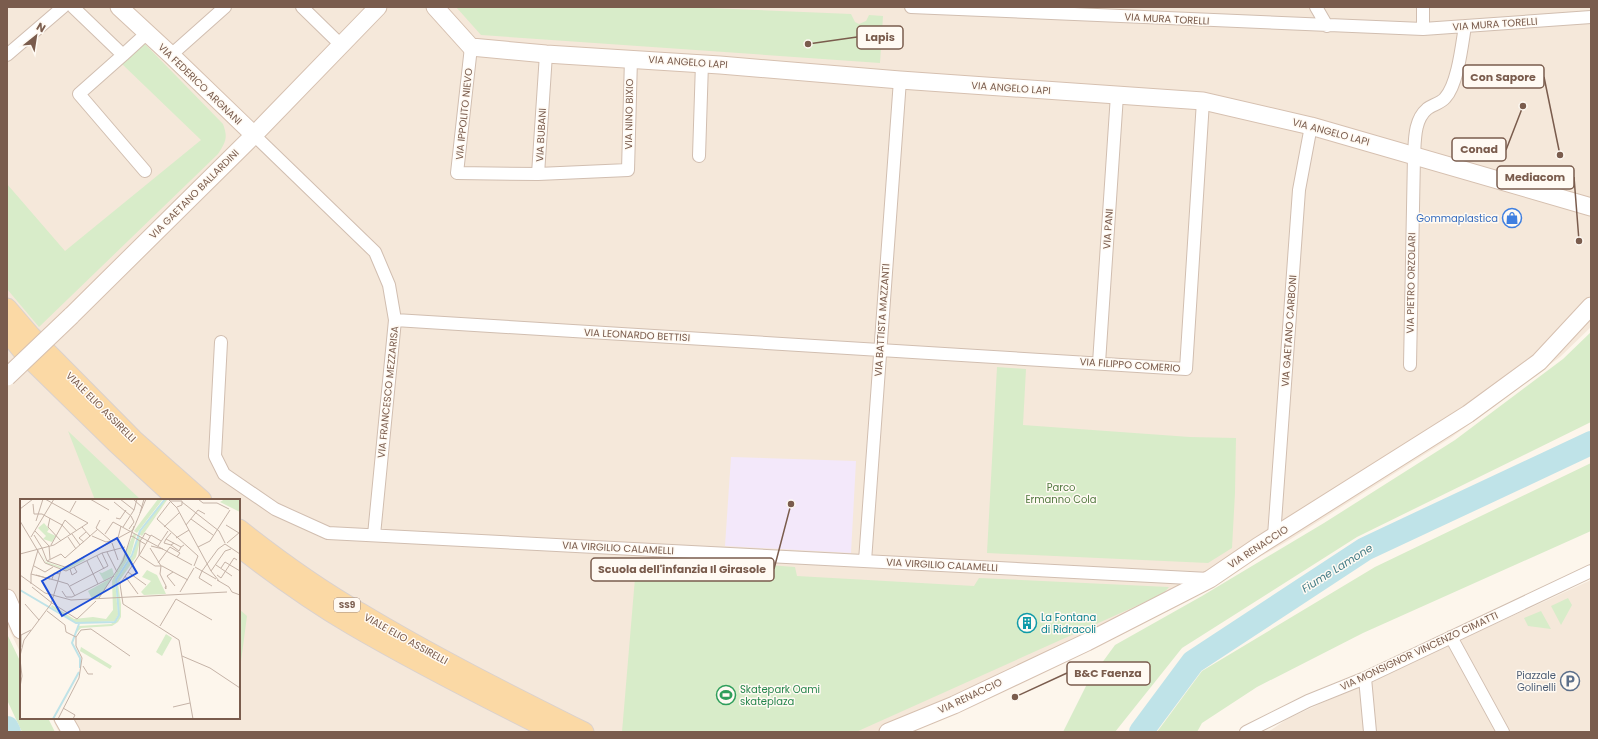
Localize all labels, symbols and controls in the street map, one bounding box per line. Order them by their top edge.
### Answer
street label: VIA MURA TORELLI [1124,9,1210,29]
street label: VIA MURA TORELLI [1452,14,1538,34]
north arrow [16,16,56,56]
text: N [33,18,49,36]
callout: Lapis [857,26,903,49]
text: Lapis [865,29,895,45]
street label: VIA FEDERICO ARGNANI [155,40,245,128]
street label: VIA ANGELO LAPI [648,52,728,72]
callout: Con Sapore [1463,65,1544,88]
street label: VIA IPPOLITO NIEVO [452,67,476,161]
text: Con Sapore [1470,69,1536,85]
street label: VIA NINO BIXIO [621,78,637,150]
street label: VIA ANGELO LAPI [971,78,1051,98]
street label: VIA BUBANI [532,108,550,162]
street label: VIA ANGELO LAPI [1291,114,1371,150]
callout: Conad [1452,138,1506,161]
text: Conad [1460,141,1498,157]
street label: VIA GAETANO BALLARDINI [146,146,242,242]
callout: Mediacom [1497,166,1574,189]
text: Mediacom [1505,169,1566,185]
shop icon: Gommaplastica [1501,207,1523,229]
street label: VIA PANI [1099,208,1117,250]
place label: Gommaplastica [1416,211,1498,226]
street label: VIA PIETRO ORZOLARI [1403,232,1419,334]
street label: VIA BATTISTA MAZZANTI [871,263,893,377]
street label: VIA GAETANO CARBONI [1278,275,1300,387]
street label: VIA FRANCESCO MEZZARISA [374,325,402,459]
street label: VIA LEONARDO BETTISI [584,325,690,345]
street label: VIA FILIPPO COMERIO [1079,354,1181,376]
street label: VIALE ELIO ASSIRELLI [63,369,139,445]
park label: Parco Ermanno Cola [1025,480,1097,507]
inset map [20,499,240,719]
street label: VIA RENACCIO [1225,522,1291,572]
street label: VIA VIRGILIO CALAMELLI [562,538,674,558]
water label: Fiume Lamone [1298,540,1376,596]
street label: VIA VIRGILIO CALAMELLI [886,555,998,575]
callout: Scuola dell'infanzia Il Girasole [591,558,774,581]
text: Scuola dell'infanzia Il Girasole [598,561,766,577]
road number: SS9 [334,598,360,612]
street label: VIA MONSIGNOR VINCENZO CIMATTI [1338,608,1500,694]
street label: VIALE ELIO ASSIRELLI [361,610,451,668]
place label: La Fontana di Ridracoli [1041,610,1096,637]
building icon: La Fontana di Ridracoli [1016,612,1038,634]
callout: B&C Faenza [1067,662,1150,685]
text: B&C Faenza [1074,665,1142,681]
place label: Piazzale Golinelli [1516,668,1556,695]
parking icon: Piazzale Golinelli [1559,670,1581,692]
street label: VIA RENACCIO [935,674,1005,717]
place label: Skatepark Oami skateplaza [740,682,820,709]
sports icon: Skatepark Oami skateplaza [715,684,737,706]

